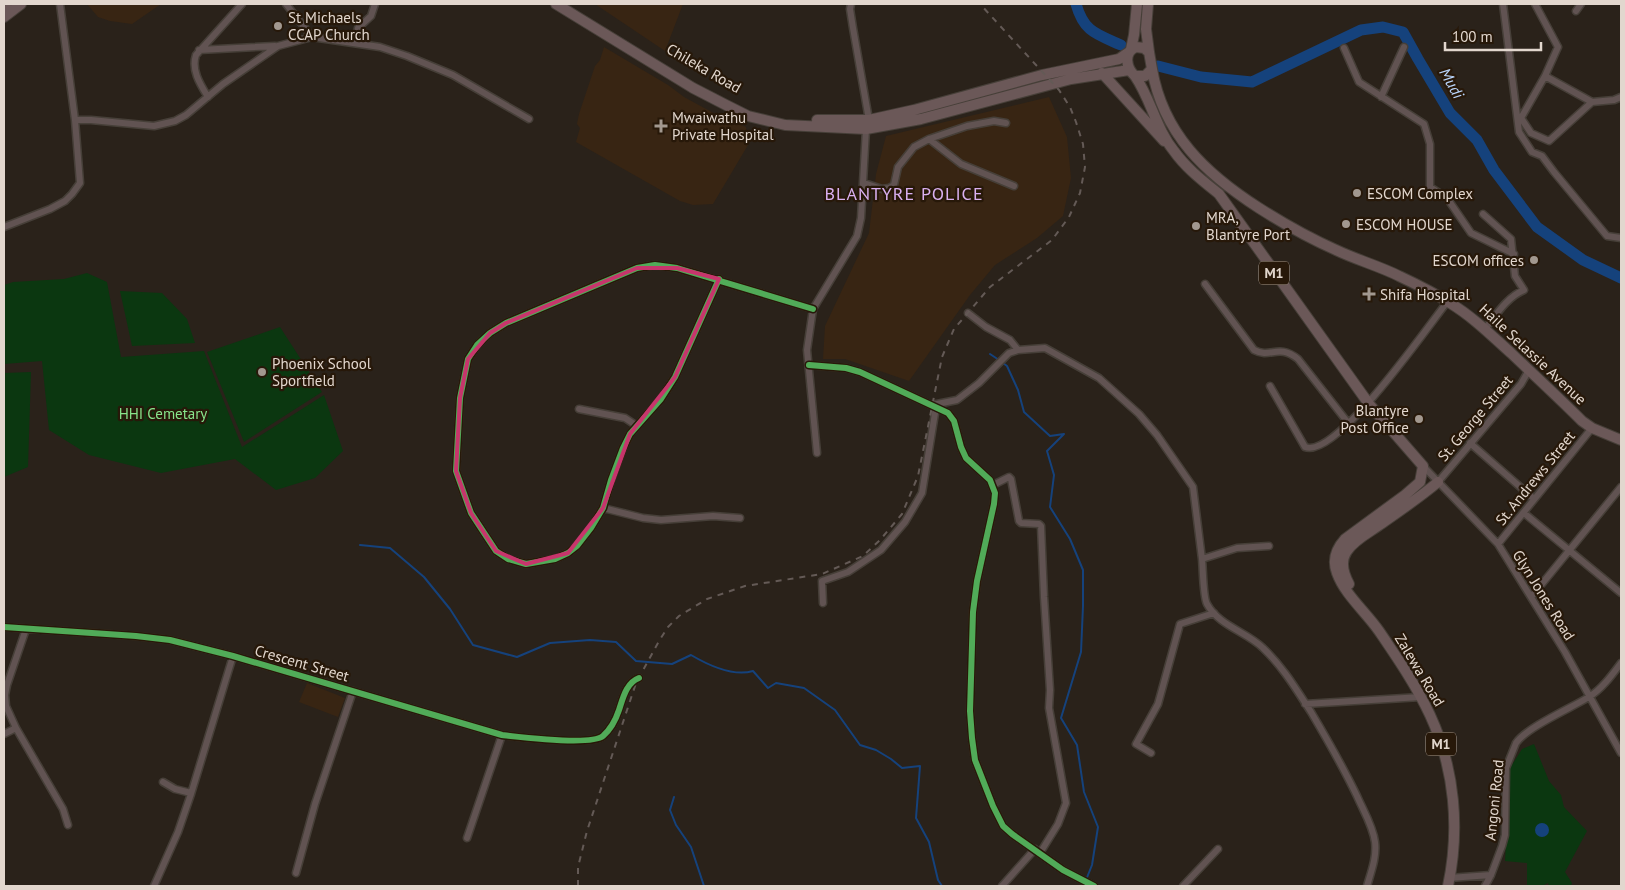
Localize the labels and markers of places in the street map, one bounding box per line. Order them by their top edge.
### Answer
place label: St Michaels CCAP Church [288,8,370,44]
marker: St Michaels CCAP Church [272,20,284,32]
place label: Mwaiwathu Private Hospital [672,108,774,144]
marker: Mwaiwathu Private Hospital [654,119,668,133]
place label: ESCOM Complex [1367,184,1473,203]
marker: ESCOM Complex [1351,187,1363,199]
place label: MRA, Blantyre Port [1206,208,1290,244]
place label: ESCOM HOUSE [1356,215,1452,234]
marker: ESCOM HOUSE [1340,218,1352,230]
marker: MRA, Blantyre Port [1190,220,1202,232]
place label: ESCOM offices [1433,251,1524,270]
marker: ESCOM offices [1528,254,1540,266]
place label: Shifa Hospital [1380,285,1471,304]
marker: Shifa Hospital [1362,287,1376,301]
place label: Phoenix School Sportfield [272,354,372,390]
marker: Phoenix School Sportfield [256,366,268,378]
place label: Blantyre Post Office [1341,401,1409,437]
marker: Blantyre Post Office [1413,413,1425,425]

